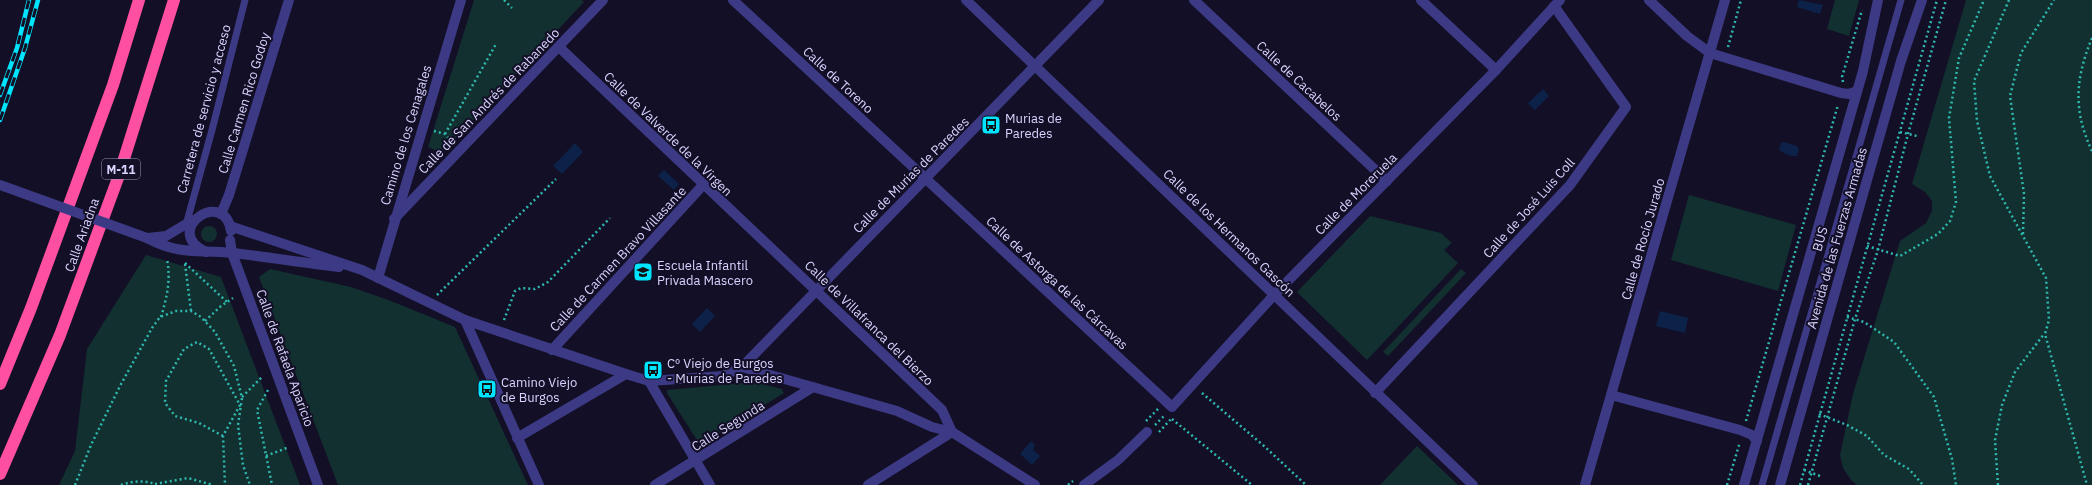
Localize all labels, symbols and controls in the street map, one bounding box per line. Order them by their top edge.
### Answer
street label: Carretera de servicio y acceso [173,23,235,195]
street label: Calle de San Andrés de Rabanedo [415,25,563,177]
street label: Calle Carmen Rico Godoy [214,30,274,176]
street label: Calle de Cacabelos [1253,37,1345,125]
street label: Calle de Toreno [799,43,877,117]
street label: Camino de los Cenagales [377,63,435,207]
street label: Calle de Valverde de la Virgen [600,68,736,200]
place label: Murias de Paredes [1005,110,1062,142]
street label: Calle de Murias de Paredes [849,113,973,237]
bus stop icon: Murias de Paredes [980,114,1002,136]
street label: Avenida de las Fuerzas Armadas [1803,145,1871,331]
street label: Calle de Moreruela [1311,149,1401,239]
street label: Calle de José Luis Coll [1479,154,1579,262]
road number: M-11 [102,159,140,179]
street label: Calle de los Hermanos Gascón [1159,165,1299,301]
street label: Calle de Rocío Jurado [1617,176,1669,302]
street label: Calle de Carmen Bravo Villasante [546,183,690,335]
street label: Calle Ariadna [61,196,103,274]
street label: Calle de Astorga de las Cárcavas [982,213,1132,353]
street label: BUS [1808,225,1832,253]
place label: Escuela Infantil Privada Mascero [657,257,753,289]
street label: Calle de Villafranca del Bierzo [801,257,937,389]
school or university icon: Escuela Infantil Privada Mascero [632,261,654,283]
street label: Calle de Rafaela Aparicio [252,287,318,429]
place label: Cº Viejo de Burgos - Murias de Paredes [667,355,783,387]
bus stop icon: Cº Viejo de Burgos - Murias de Paredes [642,359,664,381]
place label: Camino Viejo de Burgos [501,374,577,406]
bus stop icon: Camino Viejo de Burgos [476,378,498,400]
street label: Calle Segunda [688,397,768,455]

